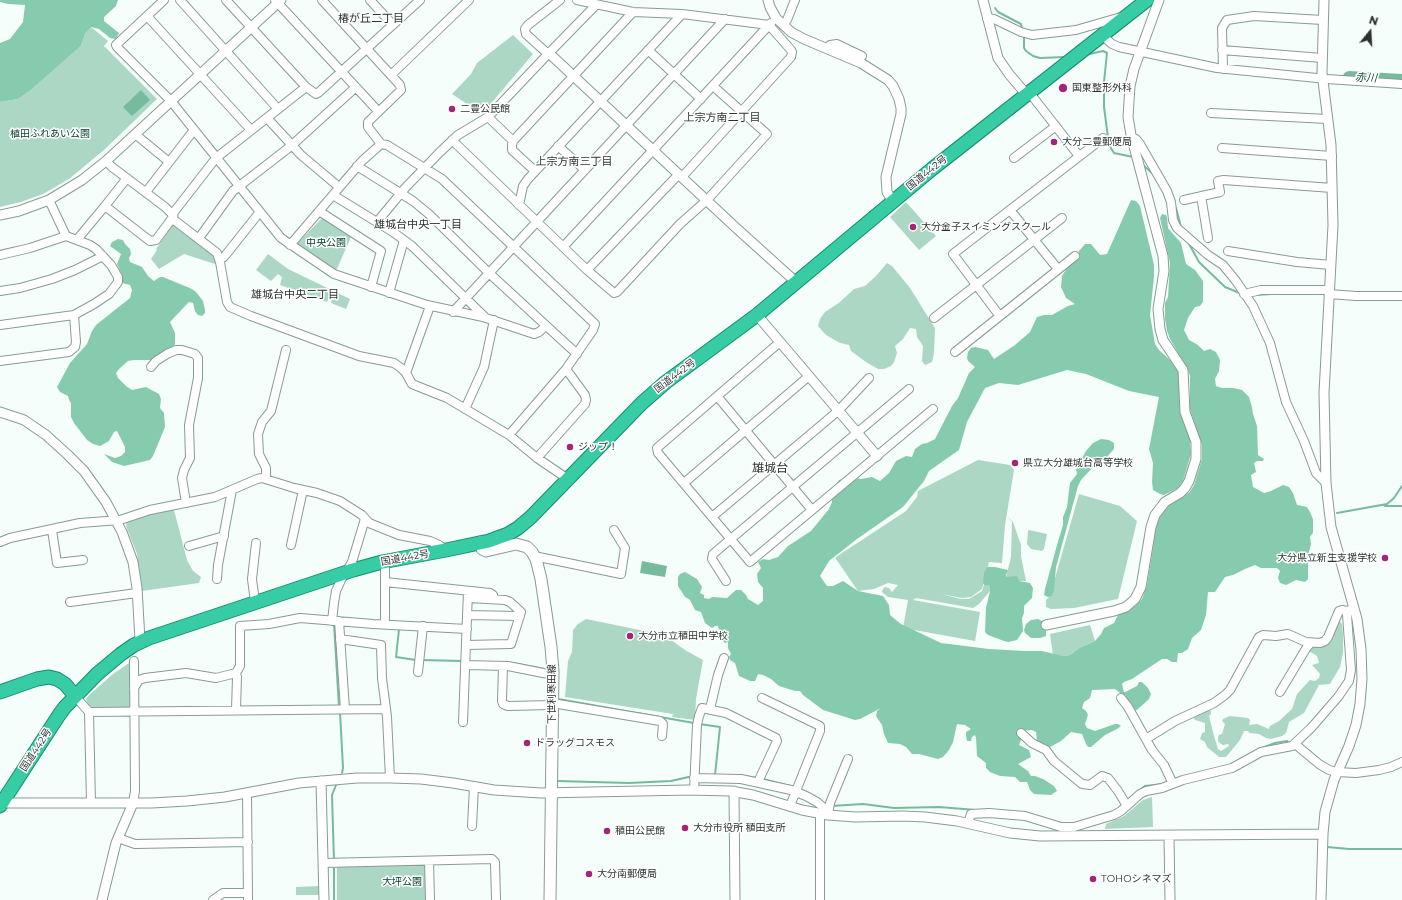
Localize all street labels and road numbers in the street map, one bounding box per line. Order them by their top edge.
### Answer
street label: 国道442号 [904,153,950,193]
street label: 国道442号 [652,357,698,395]
street label: 国道442号 [380,548,430,568]
street label: 下世利寒田線 [546,664,558,724]
street label: 国道442号 [18,726,54,774]

